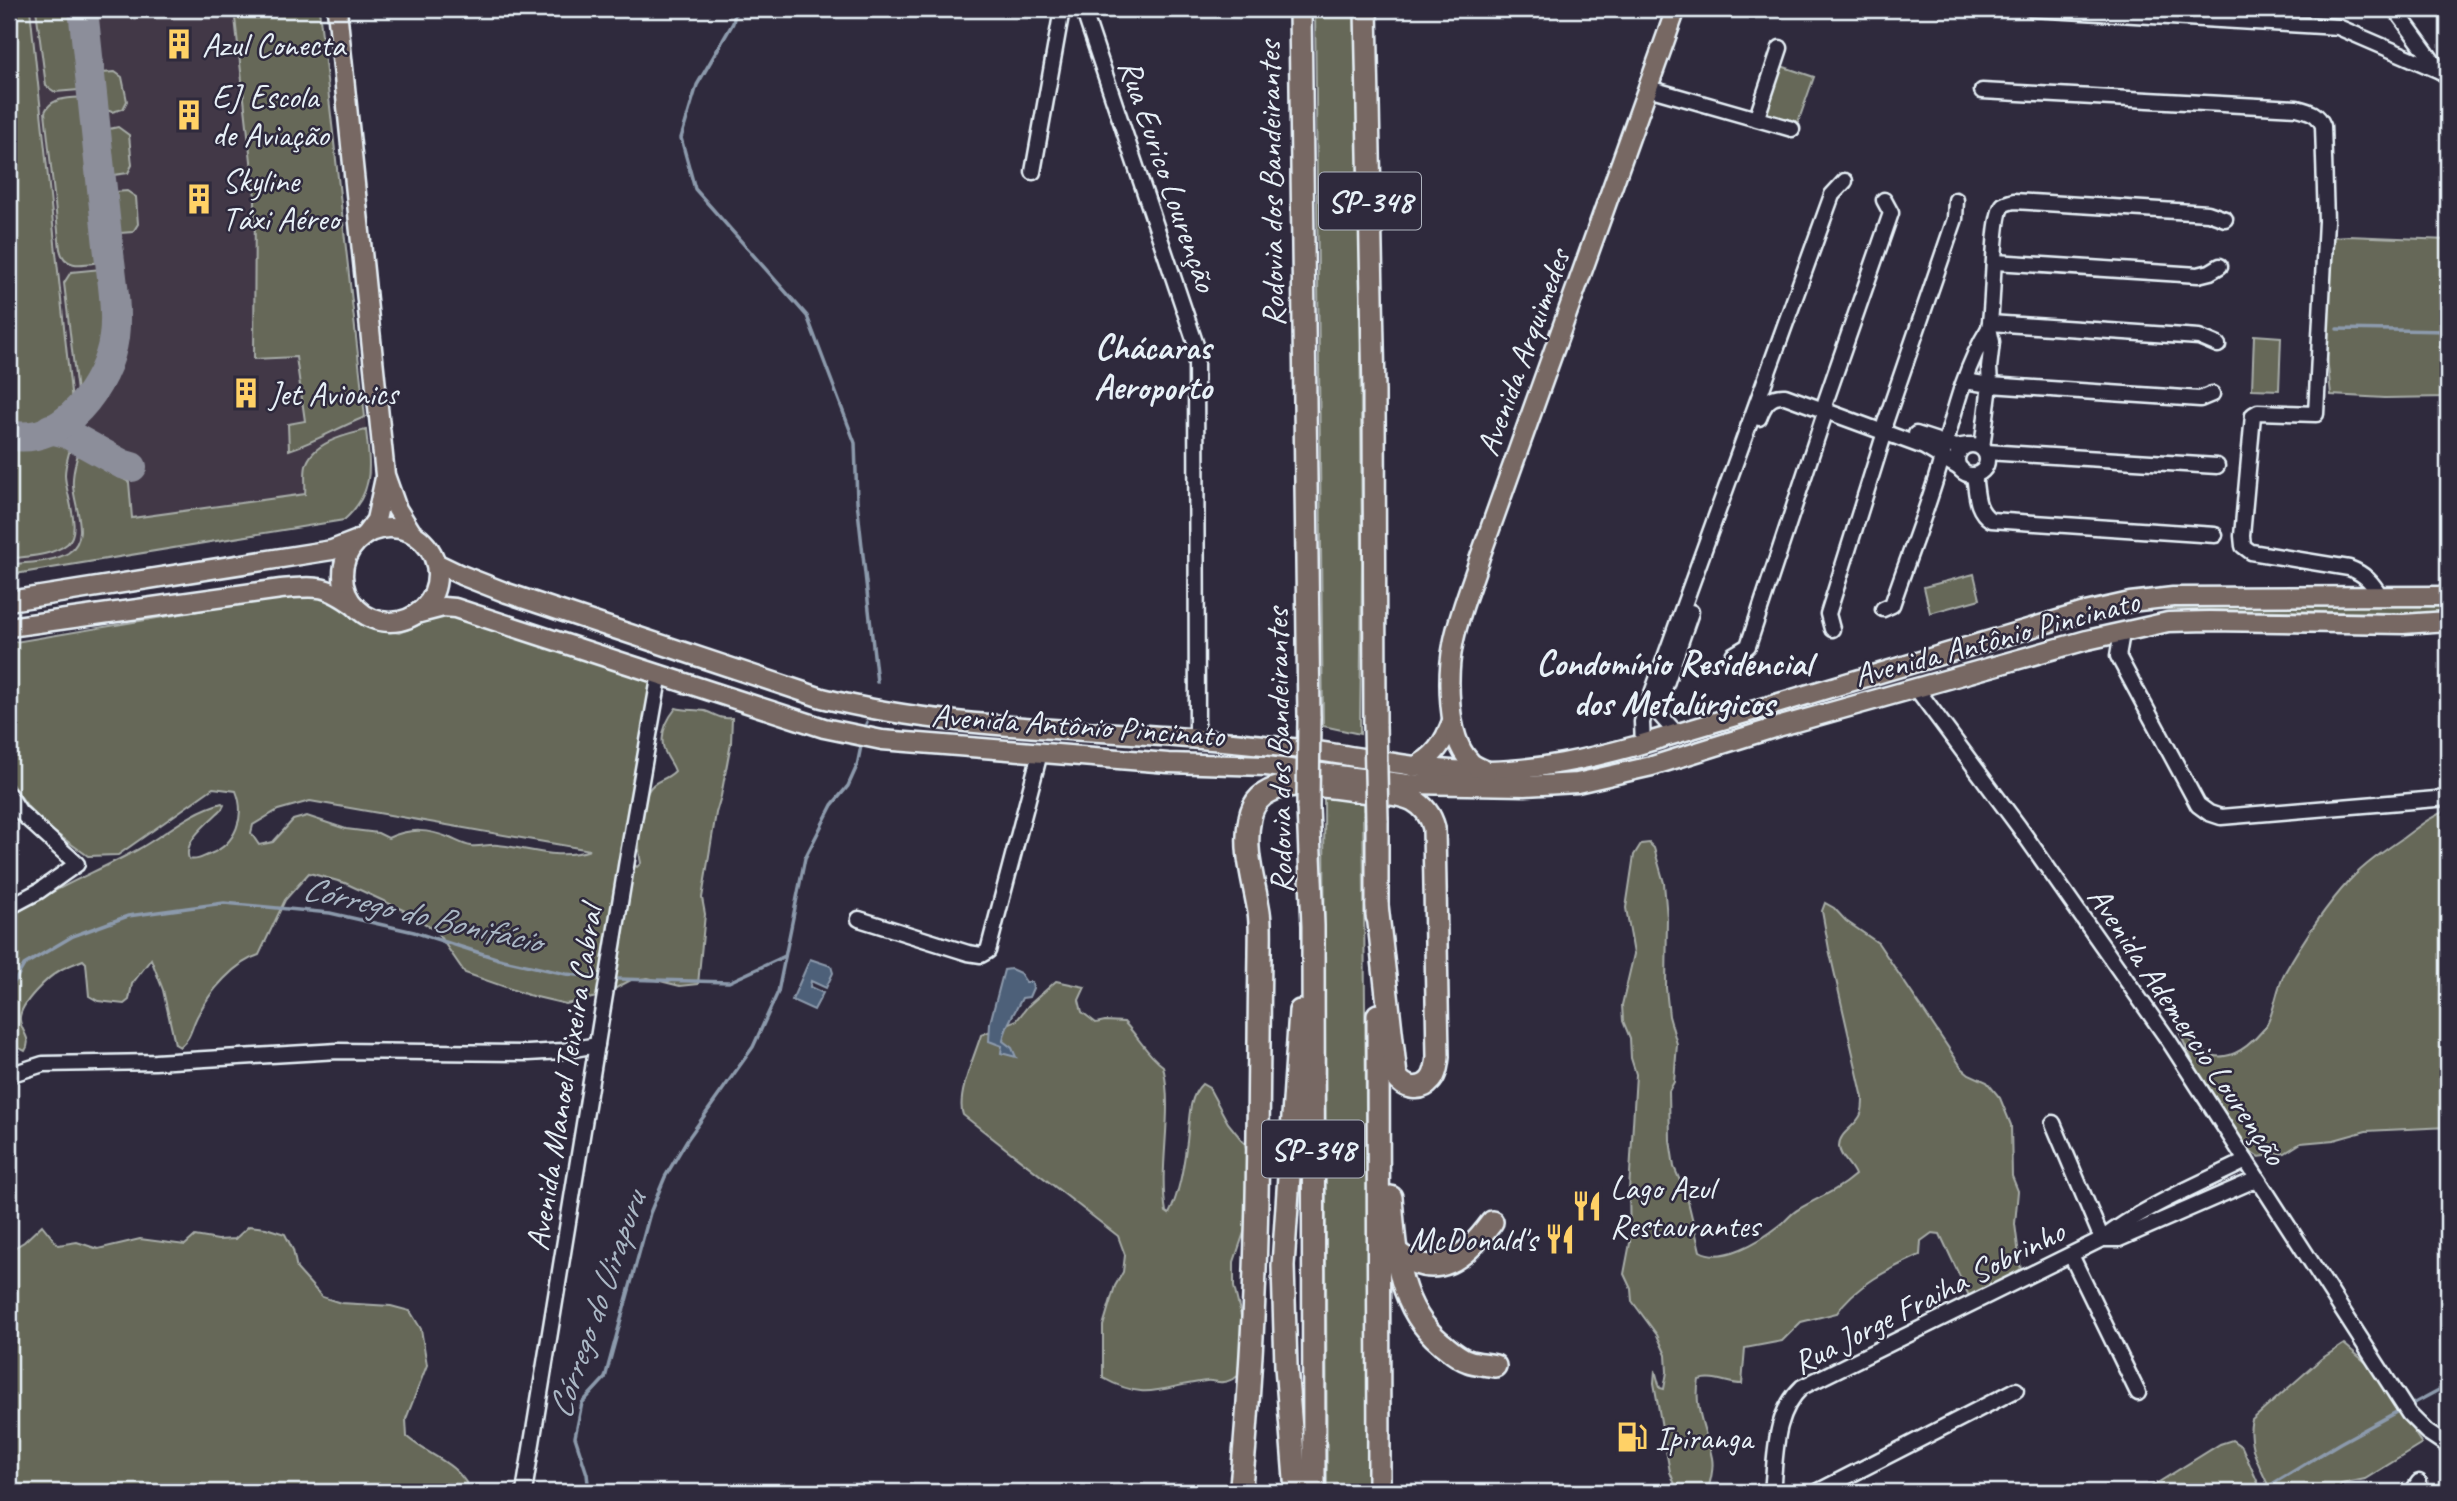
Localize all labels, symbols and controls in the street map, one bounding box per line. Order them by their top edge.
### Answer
place label: Azul Conecta [202,24,348,66]
building icon: Azul Conecta [162,27,196,61]
street label: Rodovia dos Bandeirantes [1247,38,1294,327]
street label: Rua Eurico Lourenção [1109,54,1228,299]
place label: EJ Escola de Aviação [212,76,331,156]
building icon: EJ Escola de Aviação [172,98,206,132]
place label: Skyline Táxi Aéreo [222,160,342,240]
road number: SP-348 [1319,173,1421,230]
building icon: Skyline Táxi Aéreo [182,182,216,216]
street label: Avenida Arquimedes [1466,241,1581,461]
district label: Chácaras Aeroporto [1094,325,1215,410]
place label: Jet Avionics [267,373,400,415]
building icon: Jet Avionics [229,376,263,410]
street label: Avenida Antônio Pincinato [1849,579,2145,696]
street label: Rodovia dos Bandeirantes [1255,605,1302,894]
district label: Condomínio Residencial dos Metalúrgicos [1536,641,1818,726]
street label: Avenida Antônio Pincinato [930,694,1227,756]
water label: Córrego do Bonifácio [298,865,552,965]
street label: Avenida Ademercio Lourenção [2078,878,2297,1175]
street label: Avenida Manoel Teixeira Cabral [516,898,613,1253]
road number: SP-348 [1262,1120,1364,1178]
place label: Lago Azul Restaurantes [1610,1167,1763,1247]
water label: Córrego do Uirapuru [537,1181,658,1424]
restaurant icon: Lago Azul Restaurantes [1570,1189,1604,1223]
street label: Rua Jorge Fraiha Sobrinho [1785,1209,2074,1384]
place label: McDonald's [1409,1219,1540,1261]
restaurant icon: McDonald's [1543,1222,1577,1256]
place label: Ipiranga [1655,1417,1755,1459]
fuel station icon: Ipiranga [1615,1420,1649,1454]

